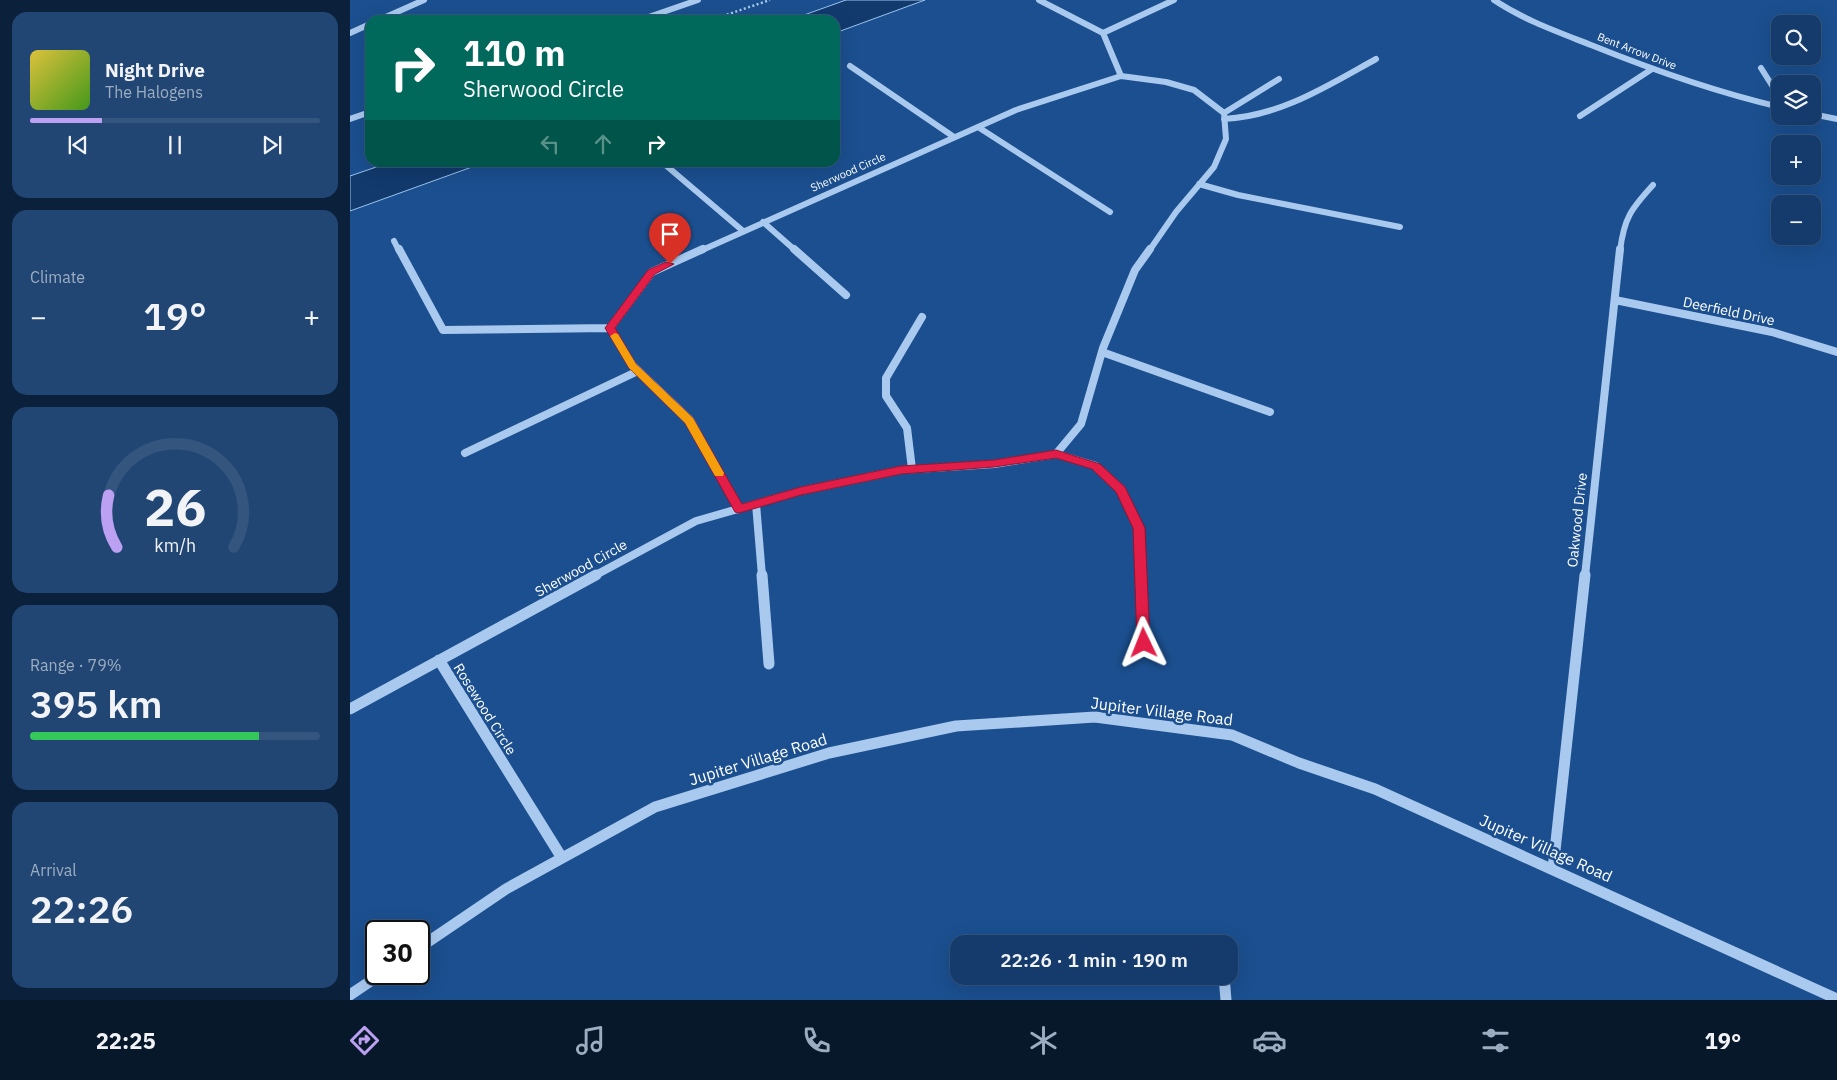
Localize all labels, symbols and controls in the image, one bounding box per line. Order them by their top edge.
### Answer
map controls [1771,15,1821,245]
button: search [1771,15,1821,65]
street label: Bent Arrow Drive [1595,29,1679,73]
text: 110 m [463,30,566,76]
icon: right [380,35,445,100]
text: Night Drive [105,58,205,82]
text: Sherwood Circle [463,74,624,103]
button: layers [1771,75,1821,125]
text: The Halogens [105,82,203,102]
icon: left [536,130,564,158]
icon: ahead [589,130,617,158]
icon: right [642,130,670,158]
icon: previous [64,131,92,159]
icon: pause [161,131,189,159]
icon: next [258,131,286,159]
button: + [1771,135,1821,185]
street label: Sherwood Circle [808,149,888,195]
button: − [1771,195,1821,245]
pin [649,213,691,264]
icon: arrive [656,220,684,248]
text: Climate [30,267,85,287]
text: 19° [143,291,207,340]
street label: Deerfield Drive [1681,292,1777,330]
text: − [30,298,47,335]
text: + [303,298,320,335]
street label: Oakwood Drive [1563,471,1591,568]
text: 26 [144,473,206,540]
text: km/h [154,534,196,557]
street label: Sherwood Circle [532,535,630,601]
position arrow [1117,616,1169,668]
text: Range · 79% [30,655,122,675]
street label: Rosewood Circle [450,660,521,758]
text: 395 km [30,679,162,728]
street label: Jupiter Village Road [1090,692,1234,730]
street label: Jupiter Village Road [687,729,829,789]
street label: Jupiter Village Road [1477,810,1615,886]
text: Arrival [30,860,77,880]
text: 22:26 [30,884,133,933]
speed limit sign: 30 [365,920,430,985]
text: 22:26 · 1 min · 190 m [1000,948,1188,972]
icon: directions [347,1023,382,1058]
icon: music [573,1023,608,1058]
icon: phone [799,1023,834,1058]
icon: climate [1026,1023,1061,1058]
icon: car [1252,1023,1287,1058]
icon: filters [1478,1023,1513,1058]
text: 22:25 [96,1026,156,1055]
text: 19° [1705,1026,1741,1055]

